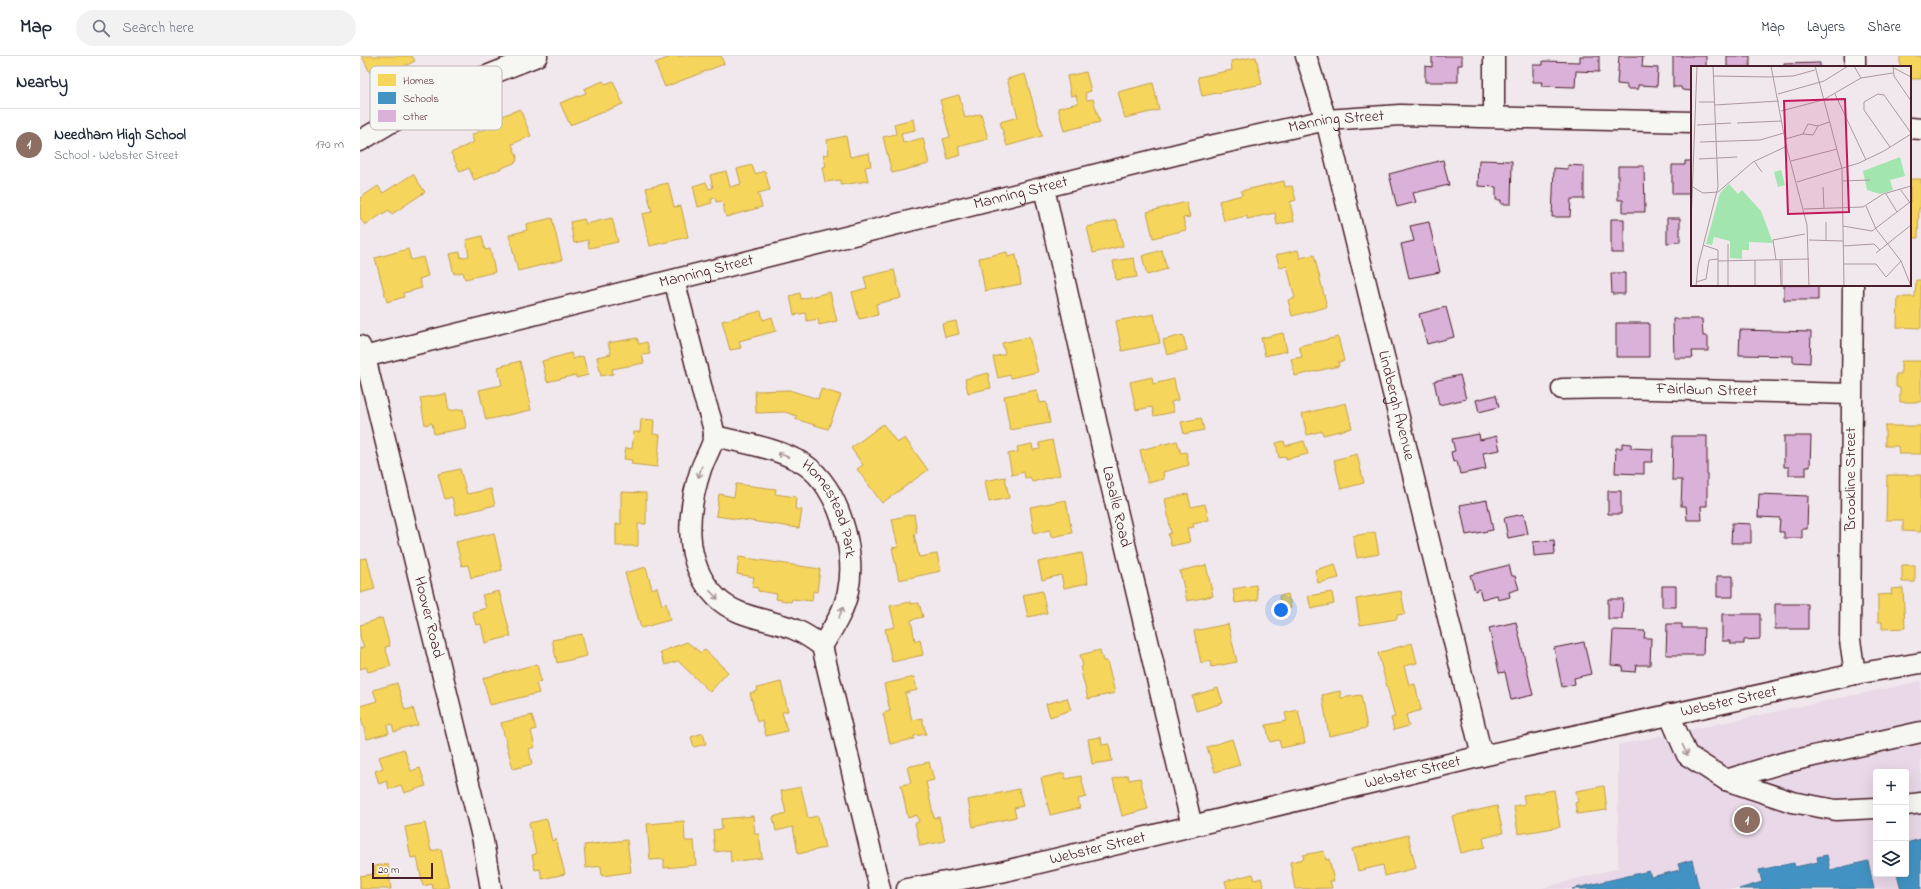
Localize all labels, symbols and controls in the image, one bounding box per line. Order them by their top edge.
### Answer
search box [76,10,356,46]
text: Map [20,14,52,41]
icon: search [90,17,112,39]
text: Search here [122,17,194,39]
text: Map [1761,17,1785,38]
text: Layers [1807,17,1845,38]
text: Share [1867,17,1901,38]
legend [370,66,502,130]
inset map [1691,66,1911,286]
text: Nearby [16,70,68,95]
text: Homes [403,73,435,89]
text: Schools [403,91,439,107]
street label: Manning Street [1286,104,1386,140]
text: Other [403,109,428,125]
text: Needham High School [54,124,186,146]
text: 1 [27,135,31,154]
text: 170 m [316,135,344,154]
text: School · Webster Street [54,146,179,165]
street label: Manning Street [971,170,1071,217]
street label: Manning Street [657,248,757,295]
street label: Lindbergh Avenue [1371,348,1421,464]
street label: Fairlawn Street [1655,377,1758,404]
street label: Brookline Street [1839,426,1863,532]
one-way arrow [778,450,790,458]
street label: Homestead Park [796,454,862,560]
street label: Lasalle Road [1095,464,1137,550]
one-way arrow [696,465,703,478]
street label: Hoover Road [407,574,450,661]
one-way arrow [709,590,719,600]
your location [1271,600,1291,620]
one-way arrow [838,607,846,619]
street label: Webster Street [1678,679,1780,724]
one-way arrow [1682,744,1689,756]
street label: Webster Street [1362,749,1464,796]
map controls [1873,769,1909,877]
button: + [1873,769,1909,805]
pin: 1 [1734,805,1760,835]
button: − [1873,805,1909,841]
street label: Webster Street [1047,825,1149,872]
button: layers [1873,841,1909,877]
scale bar [372,861,433,880]
text: 20 m [378,862,400,878]

